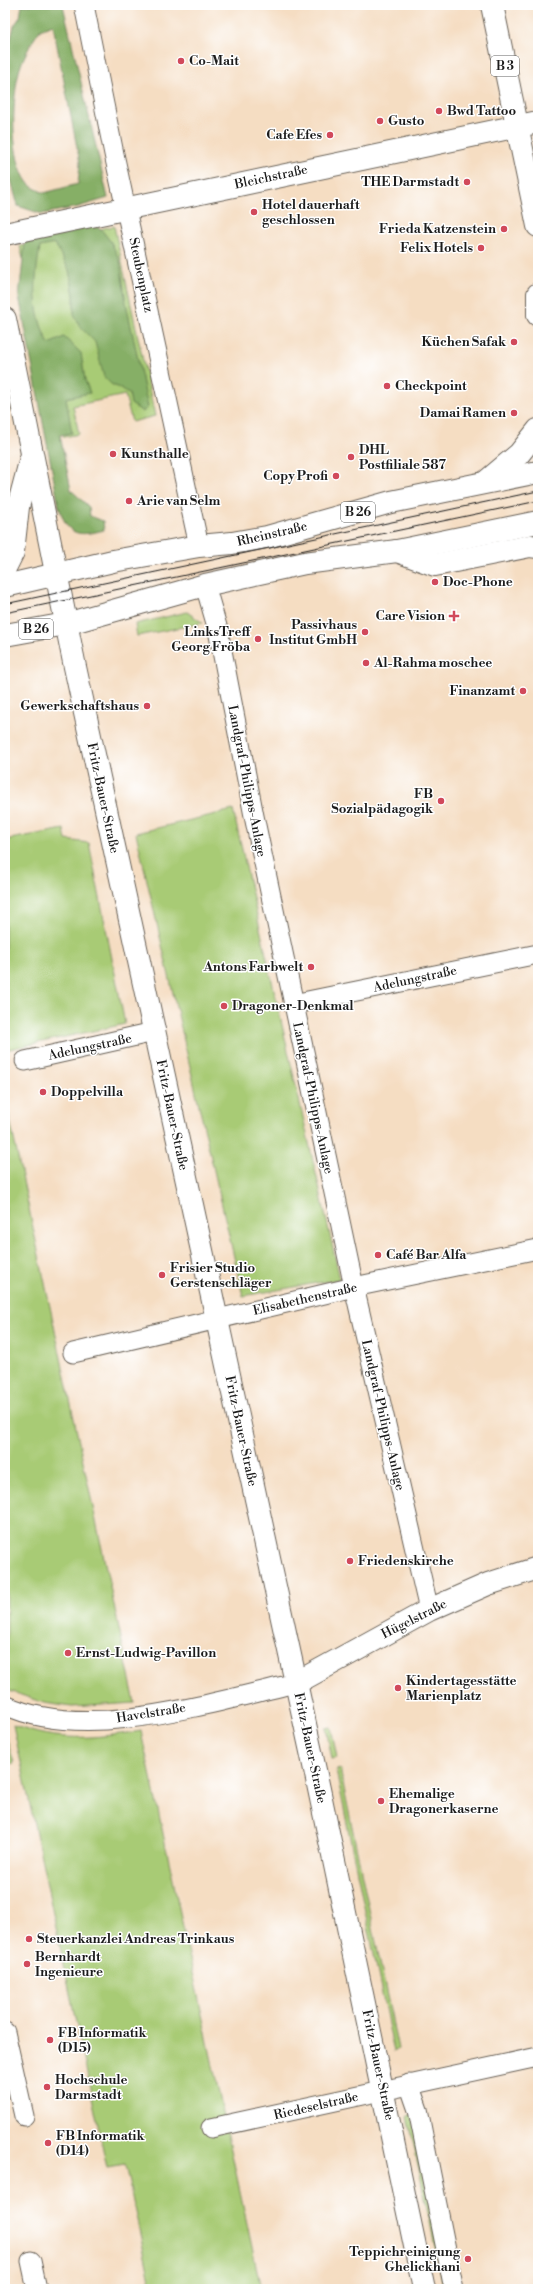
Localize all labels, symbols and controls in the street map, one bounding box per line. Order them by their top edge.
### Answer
place label: Co-Mait [189,53,239,69]
marker: Co-Mait [176,56,186,66]
road number: B 3 [491,56,519,76]
place label: Bwd Tattoo [447,103,516,119]
marker: Bwd Tattoo [434,106,444,116]
place label: Gusto [388,113,425,129]
marker: Gusto [375,116,385,126]
place label: Cafe Efes [266,127,322,143]
marker: Cafe Efes [325,130,335,140]
street label: Bleichstraße [232,161,309,193]
place label: THE Darmstadt [361,174,459,190]
marker: THE Darmstadt [462,177,472,187]
place label: Hotel dauerhaft geschlossen [262,197,360,228]
marker: Hotel dauerhaft geschlossen [249,207,259,217]
place label: Frieda Katzenstein [379,221,496,237]
marker: Frieda Katzenstein [499,224,509,234]
street label: Steubenplatz [125,236,157,314]
place label: Felix Hotels [400,240,473,256]
marker: Felix Hotels [476,243,486,253]
place label: Küchen Safak [422,334,507,350]
marker: Küchen Safak [509,337,519,347]
place label: Checkpoint [395,378,467,394]
marker: Checkpoint [382,381,392,391]
place label: Damai Ramen [420,405,506,421]
marker: Damai Ramen [509,408,519,418]
place label: DHL Postfiliale 587 [359,442,446,473]
place label: Kunsthalle [121,446,189,462]
marker: Kunsthalle [108,449,118,459]
marker: DHL Postfiliale 587 [346,452,356,462]
place label: Copy Profi [263,468,328,484]
marker: Copy Profi [331,471,341,481]
place label: Arie van Selm [136,493,220,509]
marker: Arie van Selm [124,496,134,506]
road number: B 26 [341,502,375,522]
street label: Rheinstraße [235,518,309,550]
place label: Doc-Phone [443,574,513,590]
marker: Doc-Phone [430,577,440,587]
place label: Care Vision [375,608,445,624]
marker: Care Vision [448,610,460,622]
place label: Passivhaus Institut GmbH [269,617,357,648]
road number: B 26 [19,619,53,639]
place label: LinksTreff Georg Fröba [171,624,251,655]
marker: Passivhaus Institut GmbH [360,627,370,637]
marker: LinksTreff Georg Fröba [253,634,263,644]
place label: Al-Rahma moschee [373,655,492,671]
marker: Al-Rahma moschee [361,658,371,668]
place label: Finanzamt [449,683,515,699]
marker: Finanzamt [518,686,528,696]
place label: Gewerkschaftshaus [20,698,139,714]
marker: Gewerkschaftshaus [142,701,152,711]
street label: Landgraf-Philipps-Anlage [224,704,270,859]
street label: Fritz-Bauer-Straße [83,741,123,855]
place label: FB Sozialpädagogik [331,786,434,817]
marker: FB Sozialpädagogik [436,796,446,806]
place label: Antons Farbwelt [203,959,303,975]
marker: Antons Farbwelt [306,962,316,972]
street label: Adelungstraße [371,962,459,996]
place label: Dragoner-Denkmal [232,998,354,1014]
marker: Dragoner-Denkmal [219,1001,229,1011]
street label: Landgraf-Philipps-Anlage [289,1021,337,1176]
street label: Adelungstraße [46,1030,134,1064]
street label: Fritz-Bauer-Straße [152,1058,192,1172]
place label: Doppelvilla [51,1084,124,1100]
marker: Doppelvilla [38,1087,48,1097]
place label: Café Bar Alfa [386,1247,467,1263]
marker: Café Bar Alfa [373,1250,383,1260]
place label: Frisier Studio Gerstenschläger [170,1260,272,1291]
marker: Frisier Studio Gerstenschläger [157,1270,167,1280]
street label: Elisabethenstraße [251,1279,359,1319]
street label: Landgraf-Philipps-Anlage [358,1338,408,1492]
street label: Fritz-Bauer-Straße [221,1374,261,1488]
place label: Friedenskirche [358,1553,454,1569]
marker: Friedenskirche [345,1556,355,1566]
street label: Hügelstraße [379,1596,450,1642]
place label: Ernst-Ludwig-Pavillon [76,1645,216,1661]
marker: Ernst-Ludwig-Pavillon [63,1648,73,1658]
place label: Kindertagesstätte Marienplatz [406,1673,517,1704]
marker: Kindertagesstätte Marienplatz [393,1683,403,1693]
street label: Fritz-Bauer-Straße [290,1691,330,1805]
street label: Havelstraße [115,1700,187,1726]
place label: Ehemalige Dragonerkaserne [389,1786,498,1817]
marker: Ehemalige Dragonerkaserne [376,1796,386,1806]
place label: Steuerkanzlei Andreas Trinkaus [37,1931,235,1947]
marker: Steuerkanzlei Andreas Trinkaus [24,1934,34,1944]
place label: Bernhardt Ingenieure [35,1949,103,1980]
marker: Bernhardt Ingenieure [22,1959,32,1969]
street label: Fritz-Bauer-Straße [358,2008,398,2122]
place label: FB Informatik (D15) [58,2025,147,2056]
marker: FB Informatik (D15) [45,2035,55,2045]
place label: Hochschule Darmstadt [55,2072,128,2103]
marker: Hochschule Darmstadt [42,2082,52,2092]
street label: Riedeselstraße [272,2088,360,2124]
place label: FB Informatik (D14) [56,2128,145,2159]
marker: FB Informatik (D14) [43,2138,53,2148]
place label: Teppichreinigung Ghelickhani [349,2244,461,2275]
marker: Teppichreinigung Ghelickhani [463,2254,473,2264]

